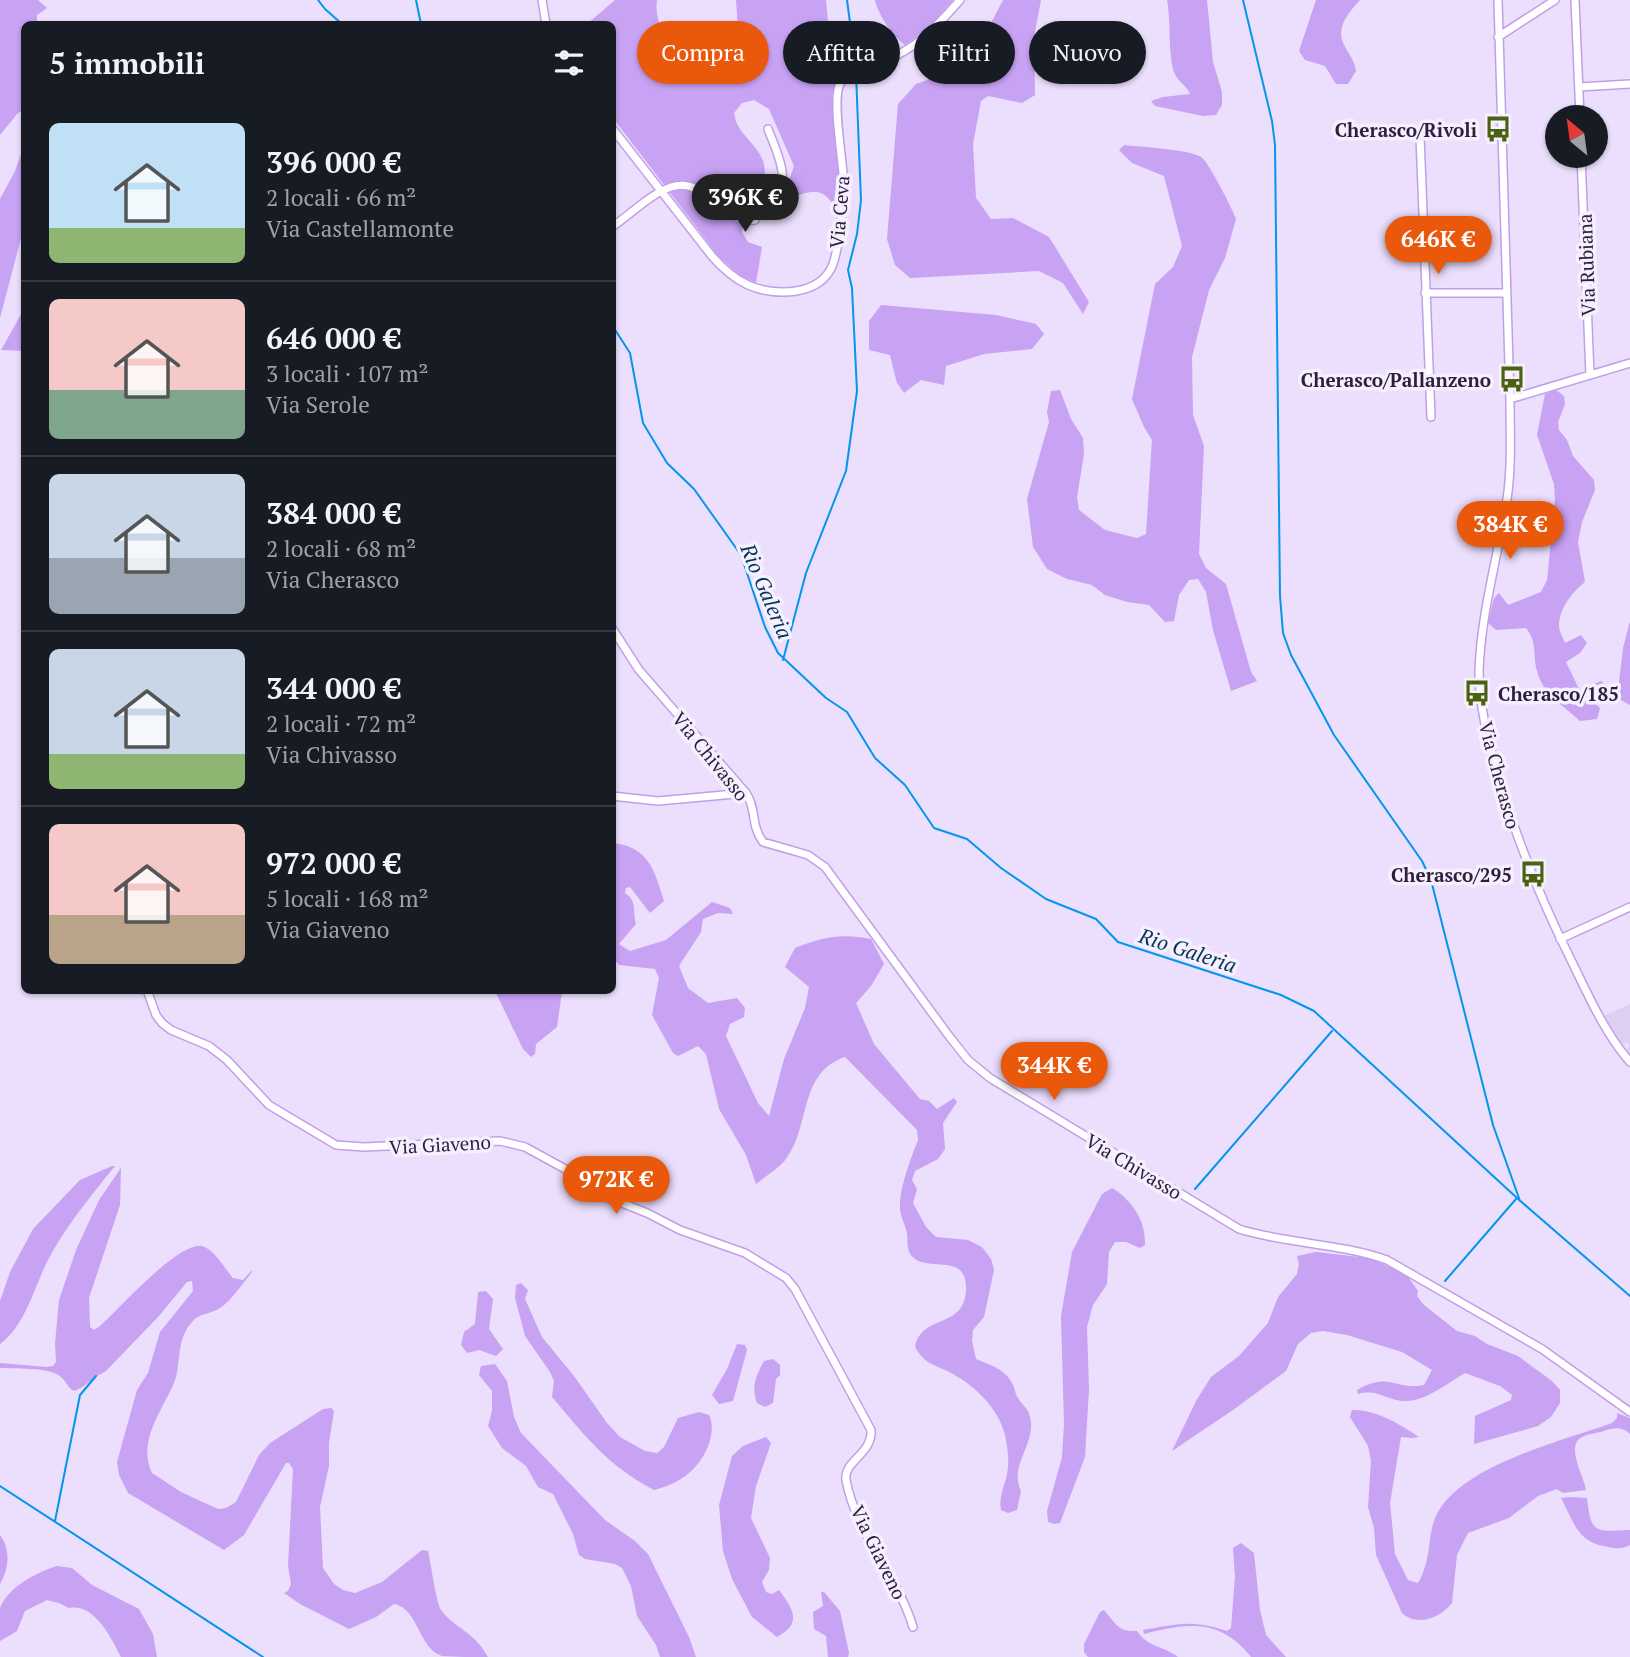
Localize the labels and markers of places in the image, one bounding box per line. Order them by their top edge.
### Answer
bus stop icon: Cherasco/Rivoli [1483,114,1513,144]
place label: Cherasco/Rivoli [1335,117,1477,142]
pin: 396K € [688,174,802,234]
pin: 646K € [1381,216,1495,276]
bus stop icon: Cherasco/Pallanzeno [1497,364,1527,394]
place label: Cherasco/Pallanzeno [1301,367,1491,392]
pin: 384K € [1453,502,1567,561]
bus stop icon: Cherasco/185 [1462,678,1492,708]
place label: Cherasco/185 [1498,681,1619,706]
bus stop icon: Cherasco/295 [1518,859,1548,889]
place label: Cherasco/295 [1391,862,1512,887]
pin: 344K € [997,1042,1111,1102]
pin: 972K € [559,1156,673,1216]

